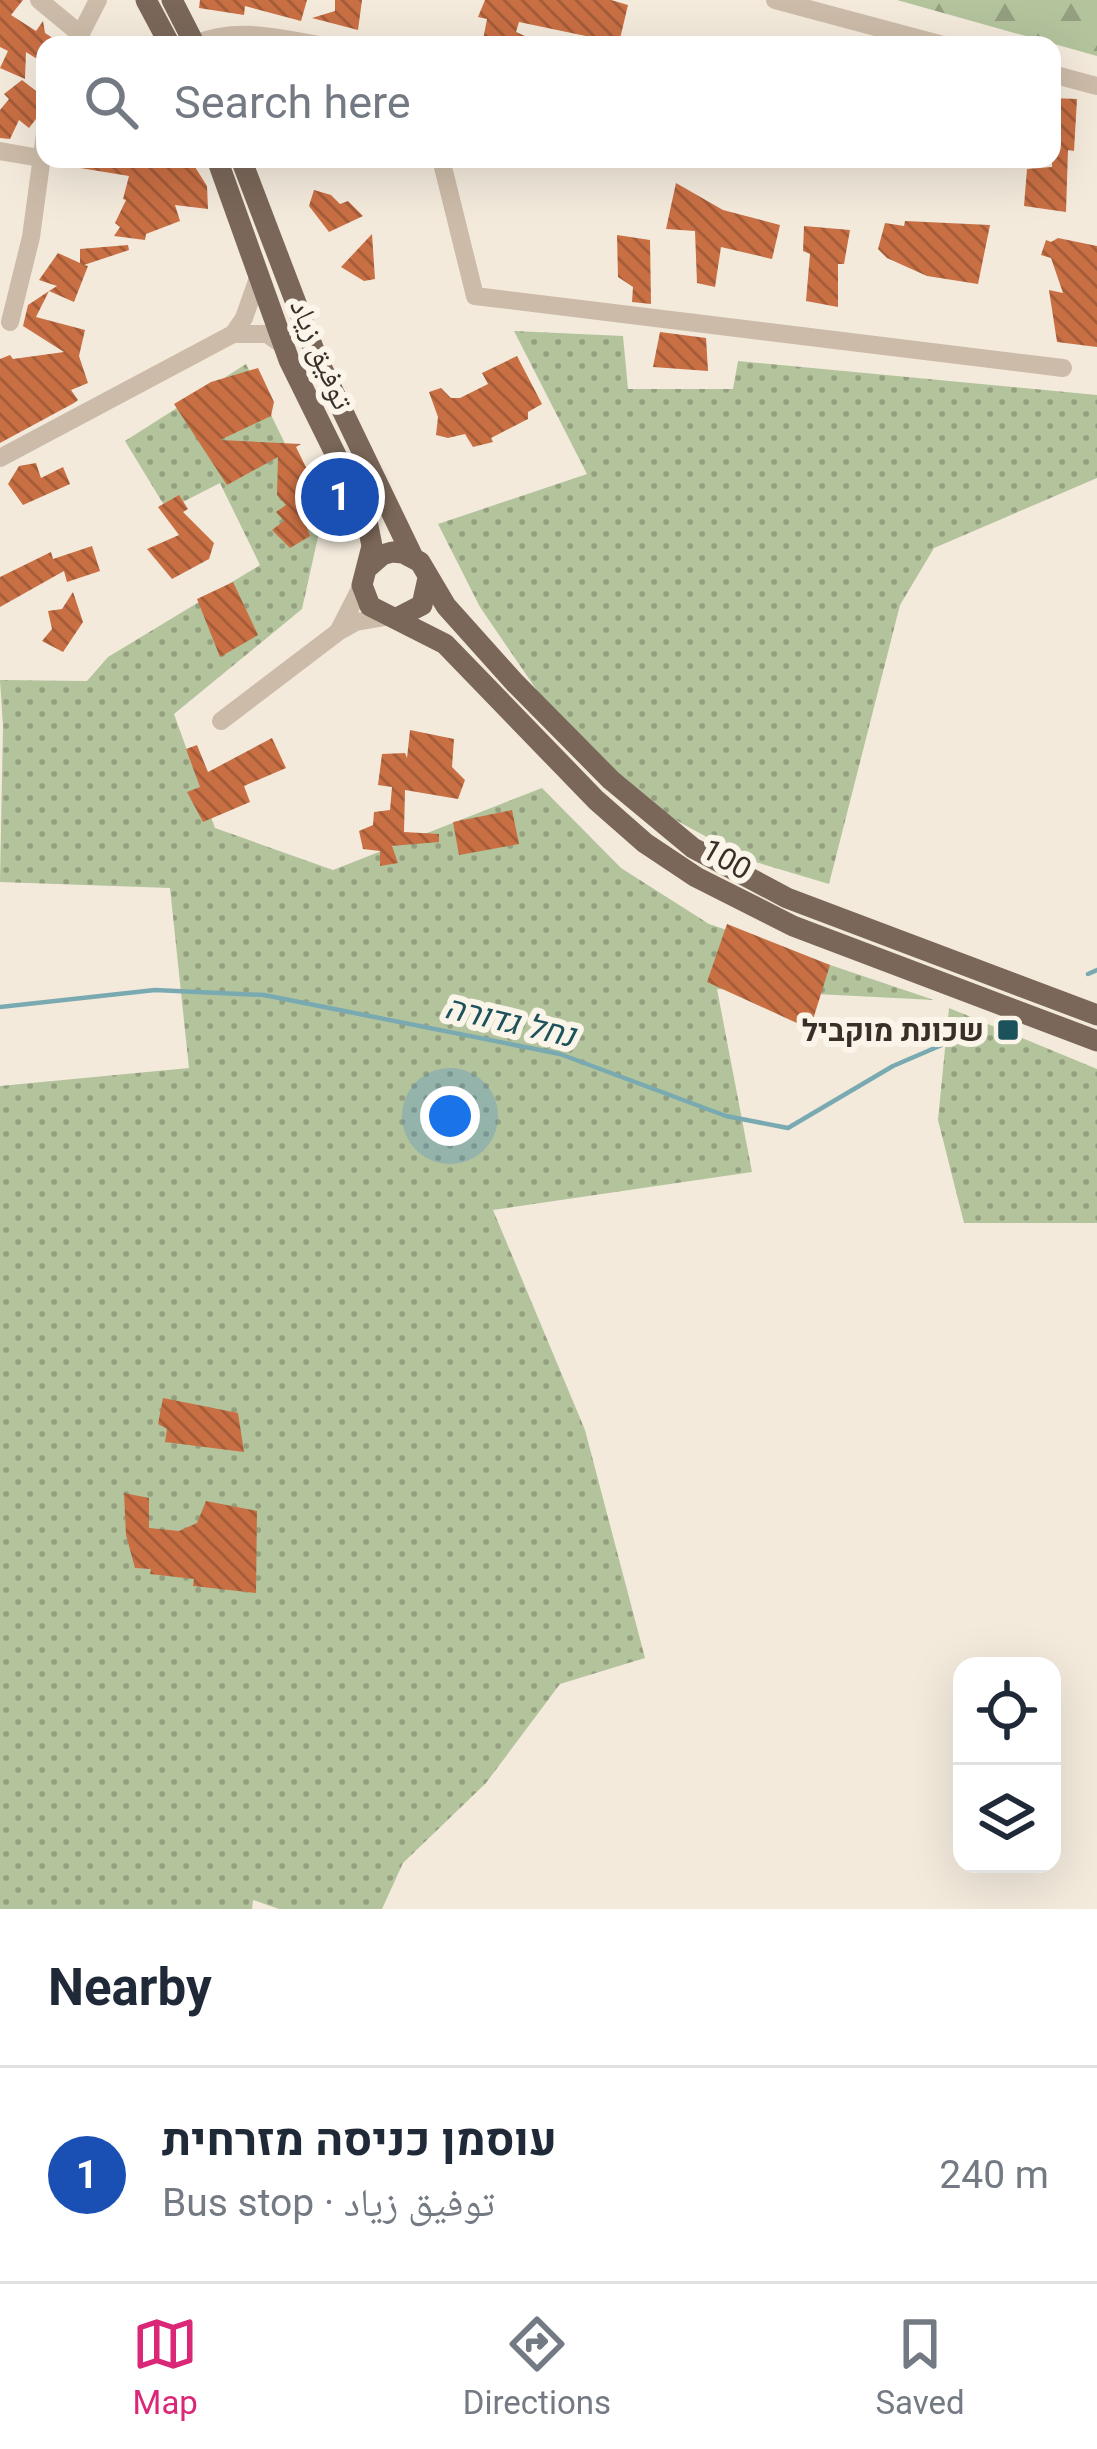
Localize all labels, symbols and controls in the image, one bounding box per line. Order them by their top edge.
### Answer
search box [36,36,1061,168]
icon: search [78,69,144,135]
text: Search here [174,76,411,129]
street label: توفيق زياد [282,294,361,415]
pin: 1 [301,452,379,542]
street label: 100 [696,831,758,887]
water label: נחל גדורה [441,987,581,1055]
place label: שכונת מוקביל [802,1013,984,1048]
marker: שכונת מוקביל [995,1017,1021,1043]
your location [420,1086,480,1146]
map controls [953,1657,1061,1873]
button: locate [953,1657,1061,1765]
button: layers [953,1765,1061,1873]
text: Nearby [48,1958,212,2017]
text: עוסמן כניסה מזרחית [162,2113,557,2166]
text: 1 [76,2152,98,2198]
text: 240 m [939,2152,1049,2198]
text: Bus stop · توفيق زياد [162,2180,495,2226]
tab: Map [132,2311,198,2422]
tab: Directions [463,2311,611,2422]
tab: Saved [876,2311,965,2422]

